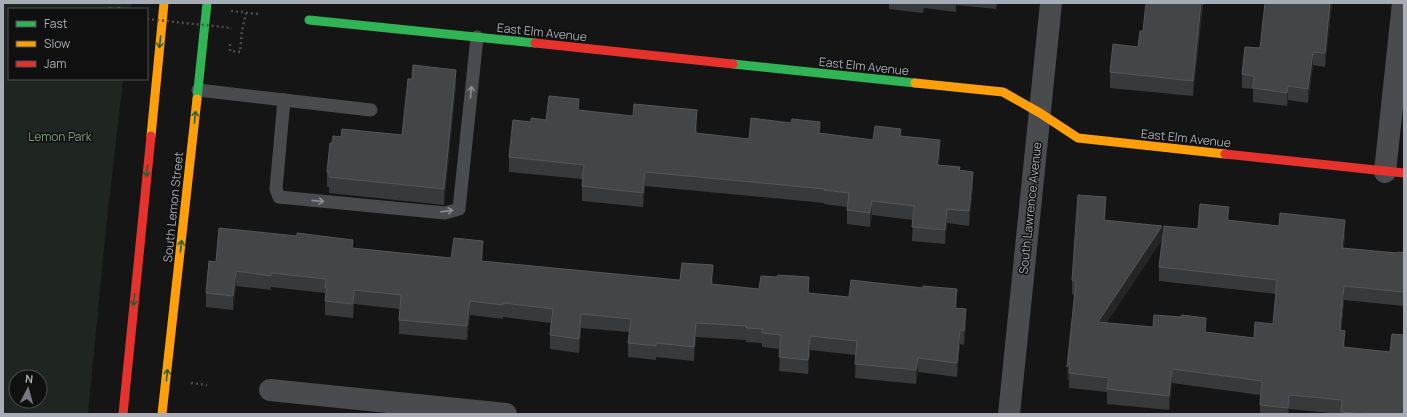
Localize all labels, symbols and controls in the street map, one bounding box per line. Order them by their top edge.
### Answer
legend [8,8,148,80]
text: Fast [44,15,68,32]
street label: East Elm Avenue [496,19,588,45]
text: Slow [44,35,70,52]
one-way arrow [157,35,164,48]
street label: East Elm Avenue [818,53,910,79]
text: Jam [44,55,66,72]
one-way arrow [468,86,475,99]
one-way arrow [191,111,199,124]
street label: East Elm Avenue [1140,125,1232,151]
park label: Lemon Park [28,128,93,145]
street label: South Lawrence Avenue [1015,141,1045,275]
street label: South Lemon Street [159,151,187,263]
one-way arrow [144,164,151,177]
one-way arrow [311,197,324,205]
one-way arrow [440,207,453,215]
one-way arrow [177,240,184,253]
one-way arrow [130,294,138,307]
north arrow [8,369,48,409]
one-way arrow [163,369,170,382]
text: N [24,371,34,386]

